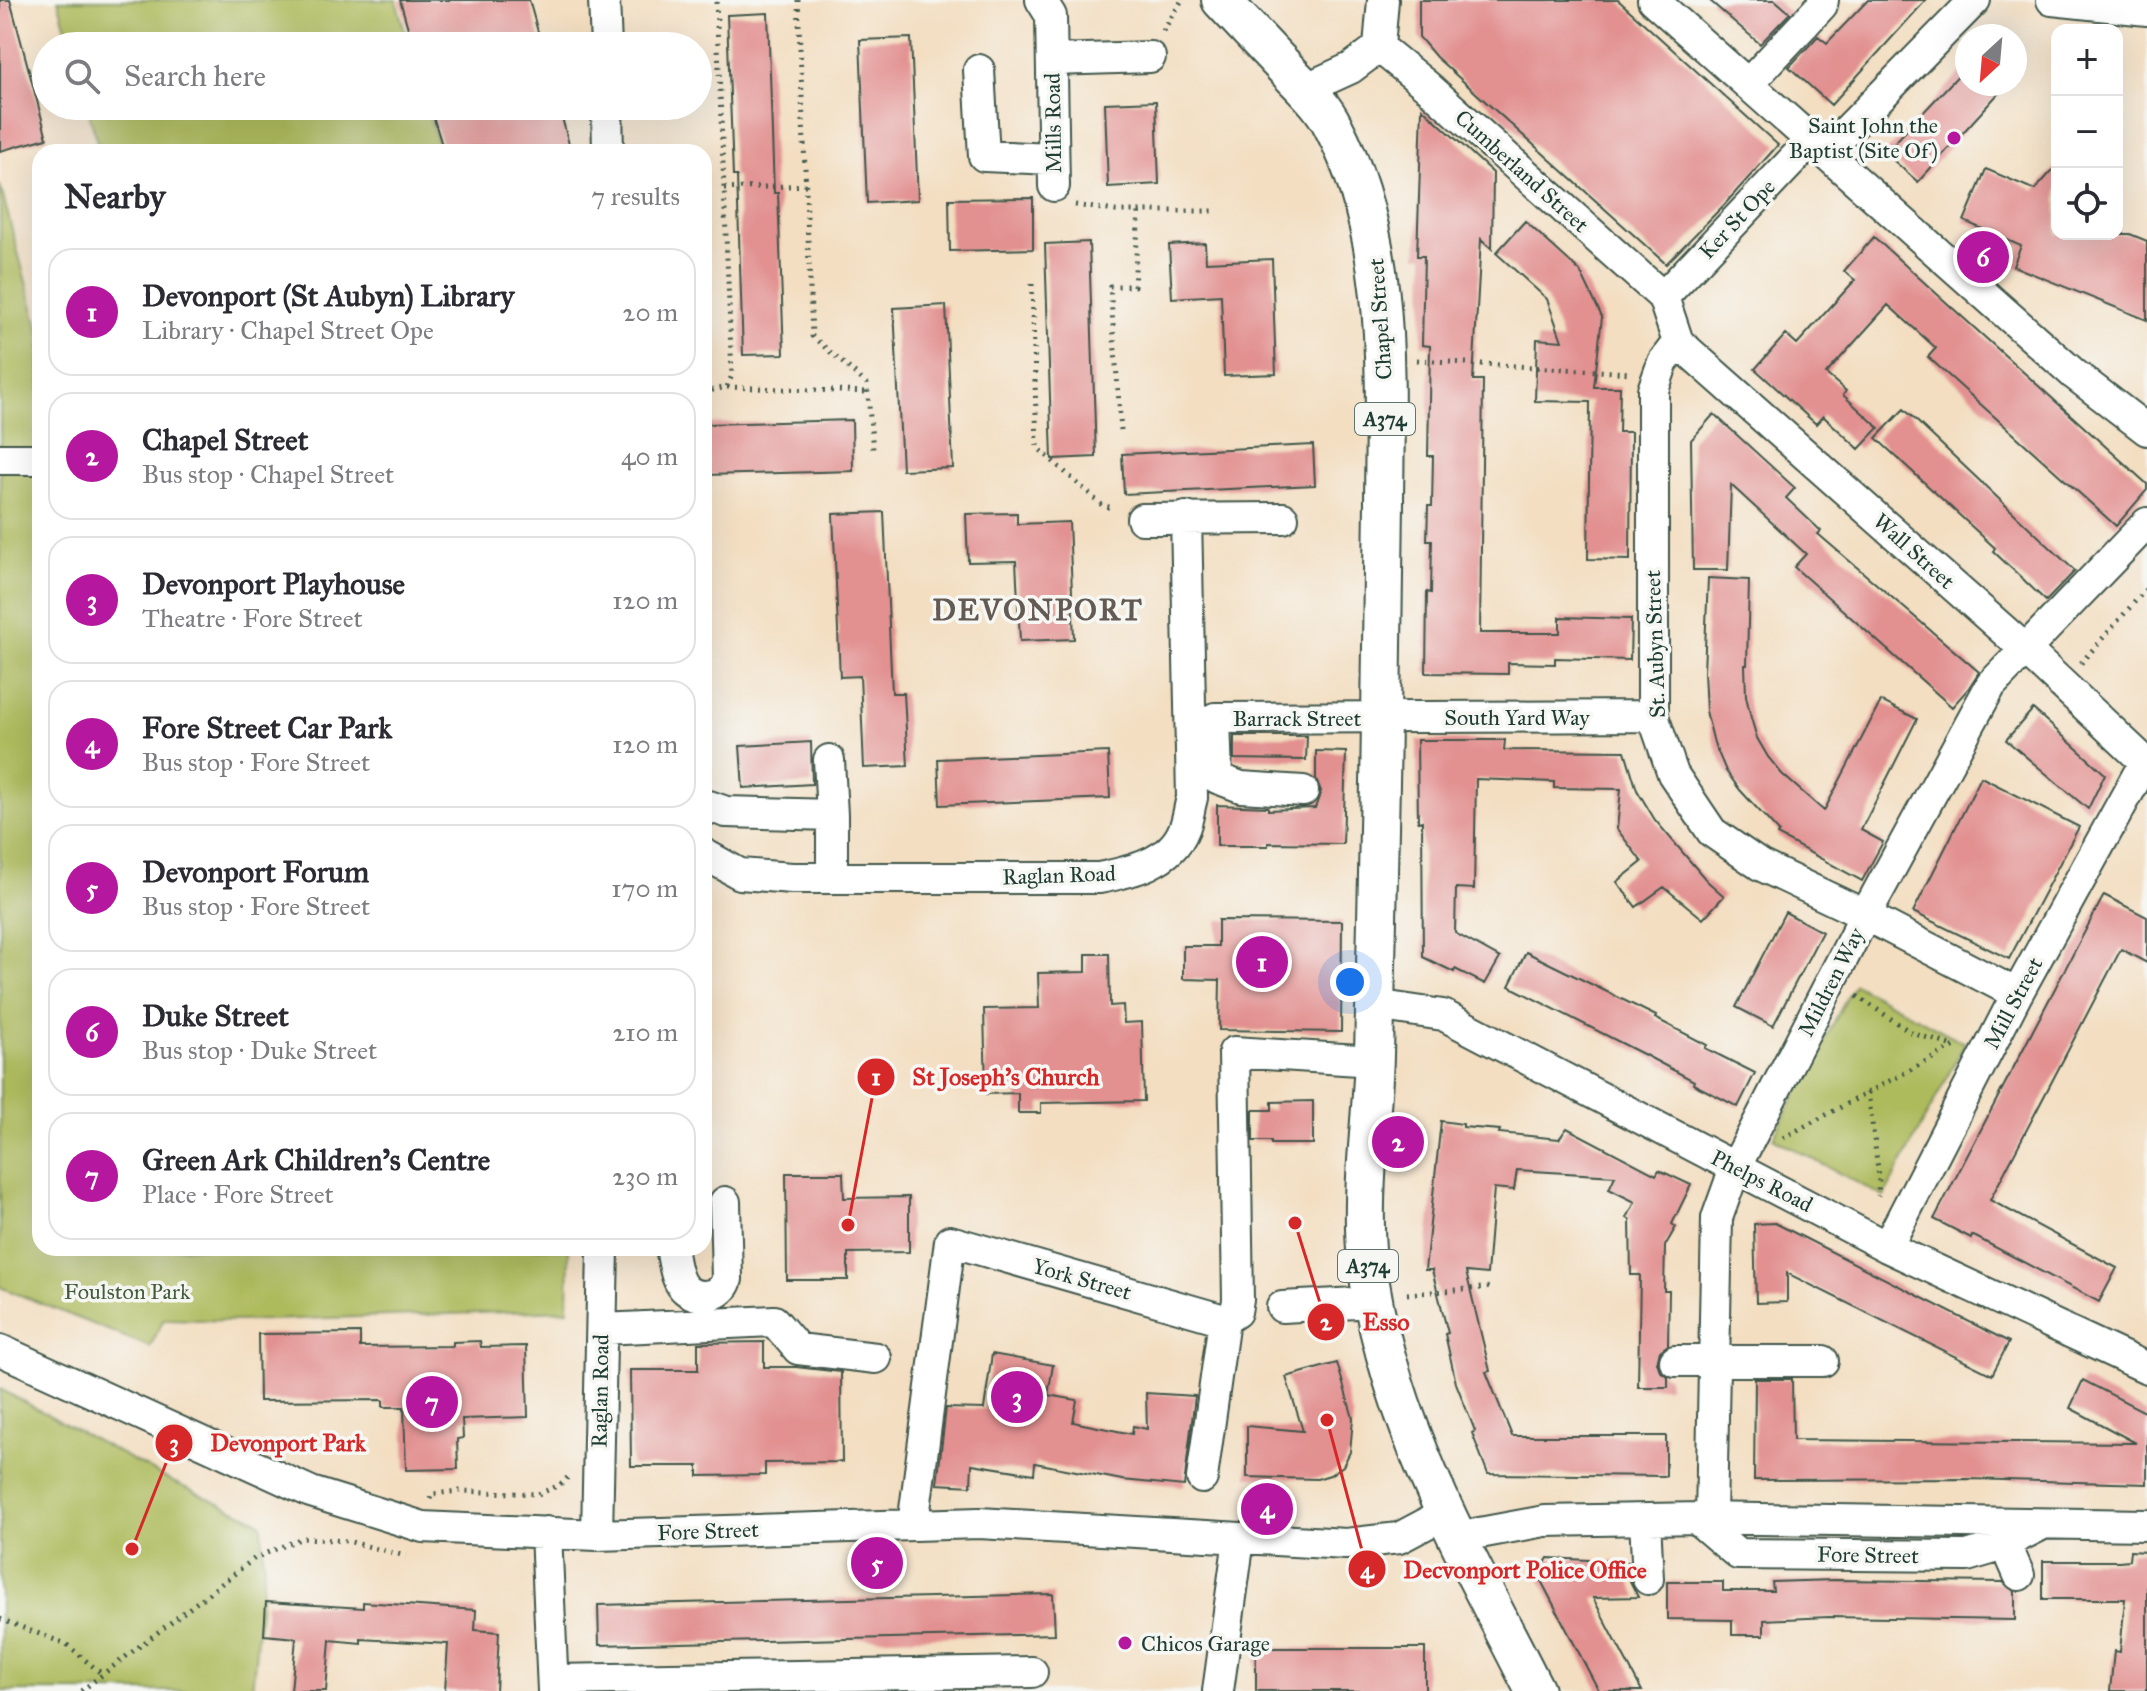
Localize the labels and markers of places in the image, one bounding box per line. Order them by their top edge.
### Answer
place label: Saint John the Baptist (Site Of) [1789,112,1938,164]
marker: Saint John the Baptist (Site Of) [1945,129,1963,147]
pin: 6 [1957,227,2009,287]
pin: 1 [1236,932,1288,992]
callout: St Joseph's Church [856,1053,1115,1101]
pin: 2 [1372,1112,1424,1172]
callout: Esso [1306,1298,1425,1346]
pin: 3 [991,1367,1043,1427]
pin: 7 [406,1372,458,1432]
callout: Devonport Park [154,1419,382,1467]
pin: 4 [1241,1479,1293,1539]
pin: 5 [851,1533,903,1593]
callout: Decvonport Police Office [1347,1545,1662,1593]
place label: Chicos Garage [1141,1630,1270,1657]
marker: Chicos Garage [1116,1634,1134,1652]

